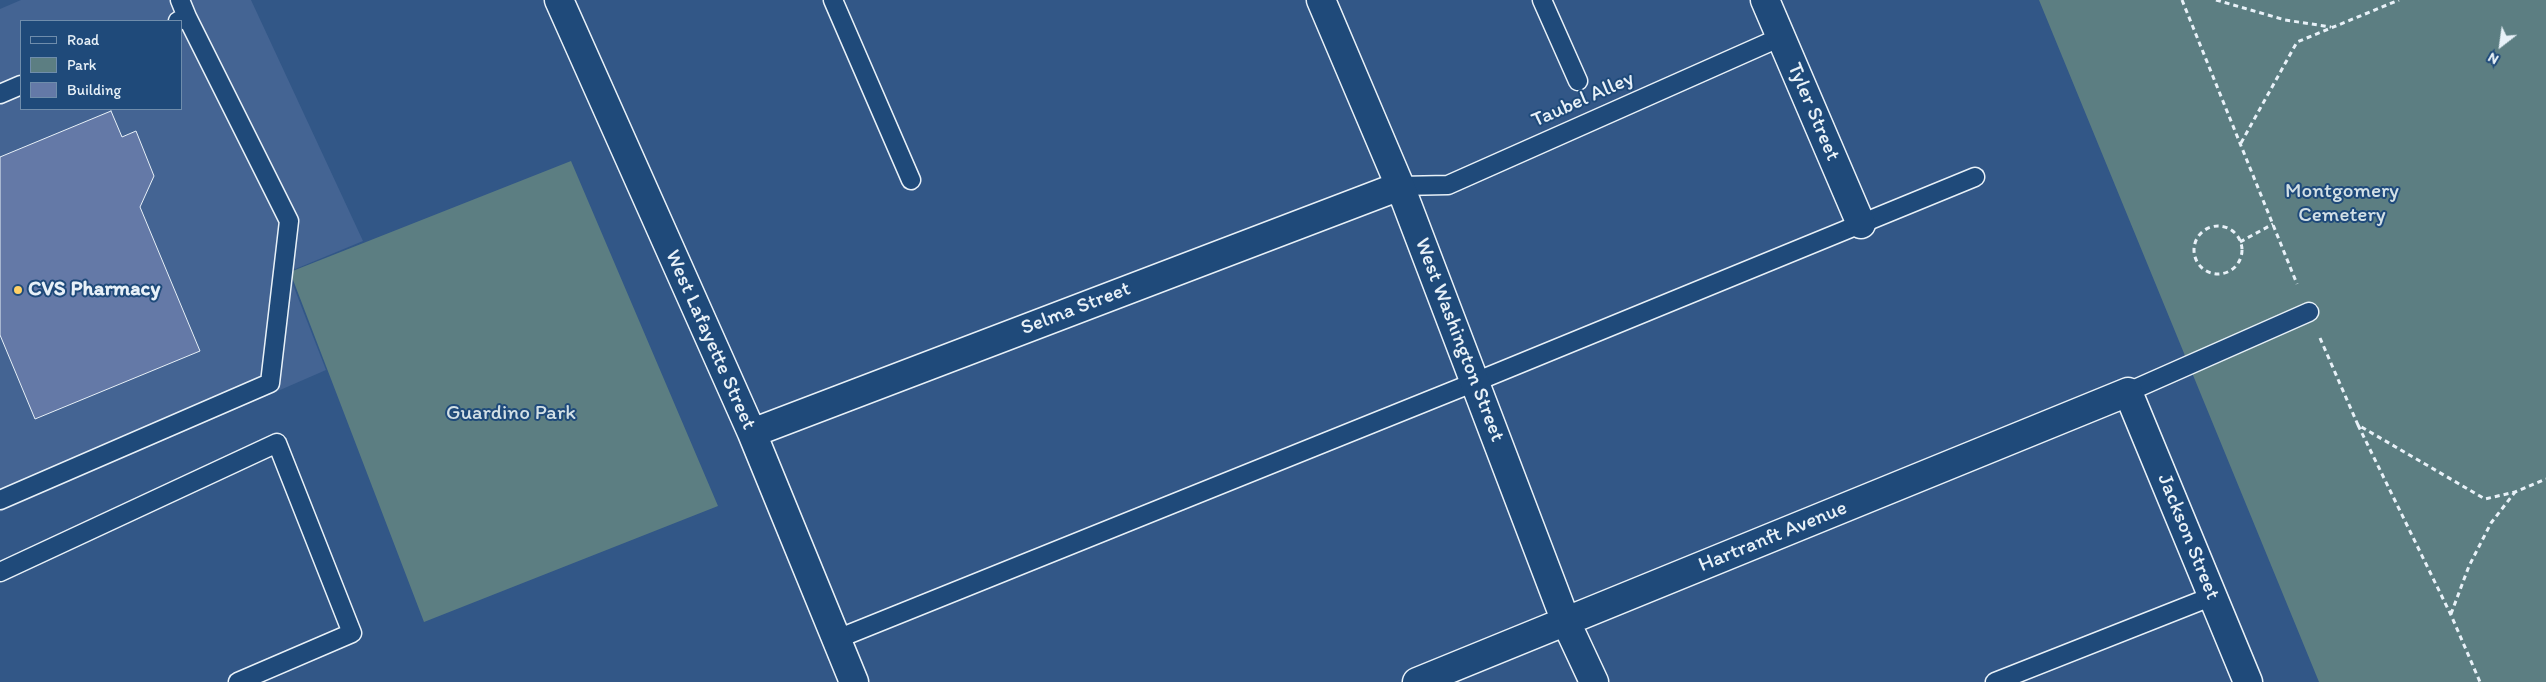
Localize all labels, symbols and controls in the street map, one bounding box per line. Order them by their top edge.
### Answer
legend [20,20,182,110]
north arrow [2476,20,2526,70]
text: Road [67,31,99,49]
text: N [2485,49,2502,68]
text: Park [67,56,97,74]
street label: Tyler Street [1781,59,1845,165]
street label: Taubel Alley [1528,66,1638,134]
text: Building [67,81,121,99]
park label: Montgomery Cemetery [2285,179,2399,229]
street label: West Washington Street [1409,235,1509,445]
street label: West Lafayette Street [659,246,761,434]
place label: CVS Pharmacy [28,277,160,303]
street label: Selma Street [1018,277,1134,341]
marker: CVS Pharmacy [12,284,24,296]
park label: Guardino Park [446,401,576,427]
street label: Jackson Street [2151,470,2225,604]
street label: Hartranft Avenue [1695,496,1851,578]

